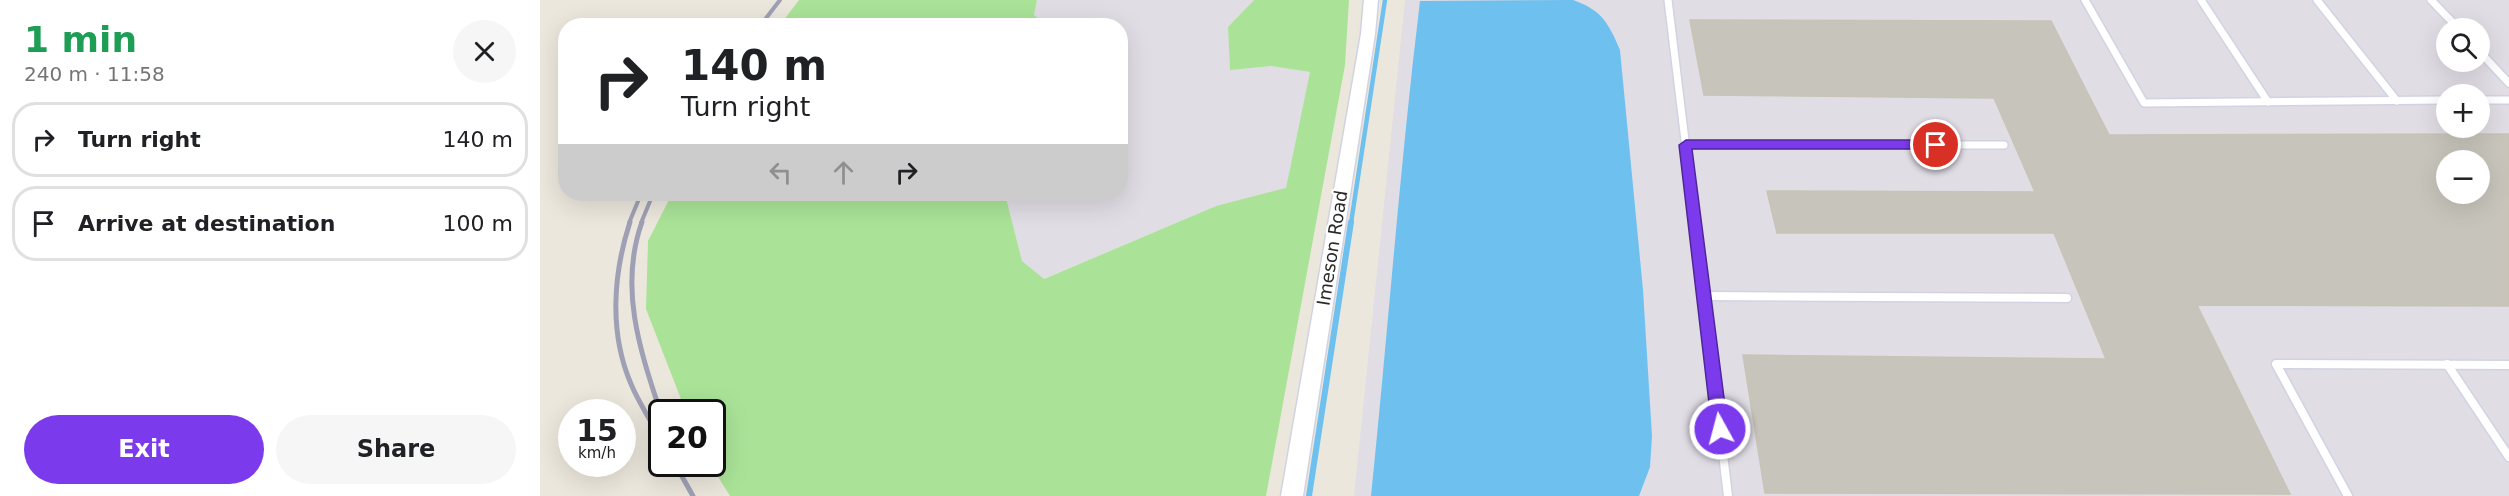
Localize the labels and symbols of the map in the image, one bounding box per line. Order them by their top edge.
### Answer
pin [1910,119,1961,170]
street label: Imeson Road [1313,189,1351,307]
position arrow [1688,397,1752,461]
speed limit sign: 20 [648,399,726,477]

